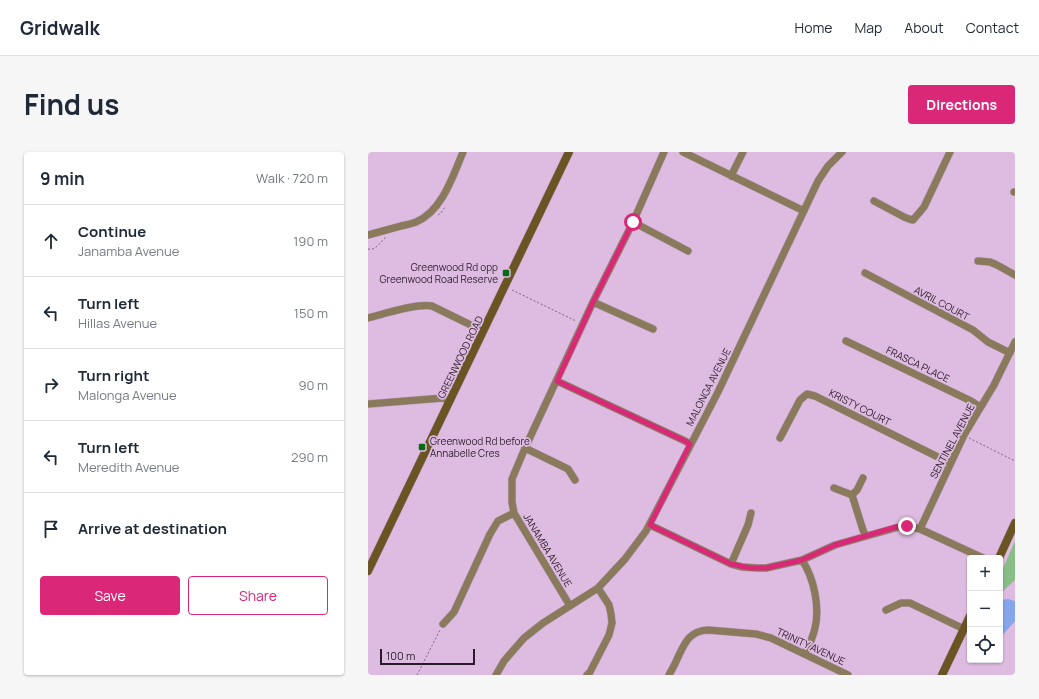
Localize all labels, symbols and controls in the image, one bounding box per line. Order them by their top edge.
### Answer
text: Gridwalk [20,15,100,41]
text: Home [795,18,832,37]
text: Map [854,18,882,37]
text: About [904,18,944,37]
text: Contact [966,18,1019,37]
text: Find us [24,85,119,123]
button: Directions [908,85,1015,124]
text: 9 min [40,167,85,190]
text: Walk · 720 m [256,169,328,187]
route start [624,213,642,231]
text: Continue [78,221,146,242]
icon: ahead [40,230,62,252]
text: 190 m [293,232,328,250]
text: Janamba Avenue [78,242,179,260]
place label: Greenwood Rd opp Greenwood Road Reserve [379,260,498,286]
marker: Greenwood Rd opp Greenwood Road Reserve [501,268,511,278]
street label: AVRIL COURT [912,283,972,323]
text: Turn left [78,293,140,314]
icon: left [40,302,62,324]
text: 150 m [294,304,328,322]
street label: GREENWOOD ROAD [434,313,486,401]
text: Hillas Avenue [78,314,157,332]
street label: FRASCA PLACE [884,343,952,386]
street label: MALONGA AVENUE [682,345,734,428]
text: Turn right [78,365,149,386]
icon: right [40,374,62,396]
text: 90 m [298,376,328,394]
street label: KRISTY COURT [827,385,893,429]
text: Malonga Avenue [78,386,177,404]
street label: SENTINEL AVENUE [926,401,978,481]
place label: Greenwood Rd before Annabelle Cres [430,434,530,460]
text: Turn left [78,437,140,458]
marker: Greenwood Rd before Annabelle Cres [417,442,427,452]
icon: left [40,446,62,468]
text: 290 m [291,448,328,466]
text: Meredith Avenue [78,458,179,476]
street label: JANAMBA AVENUE [520,510,576,590]
route end [898,517,916,535]
icon: arrive [40,518,62,540]
text: Arrive at destination [78,518,227,539]
map controls [967,555,1003,663]
button: + [967,555,1003,591]
button: Save [40,576,180,615]
button: Share [188,576,328,615]
button: − [967,591,1003,627]
street label: TRINITY AVENUE [774,624,848,668]
button: locate [967,627,1003,663]
scale bar [380,647,475,666]
text: 100 m [386,648,415,663]

